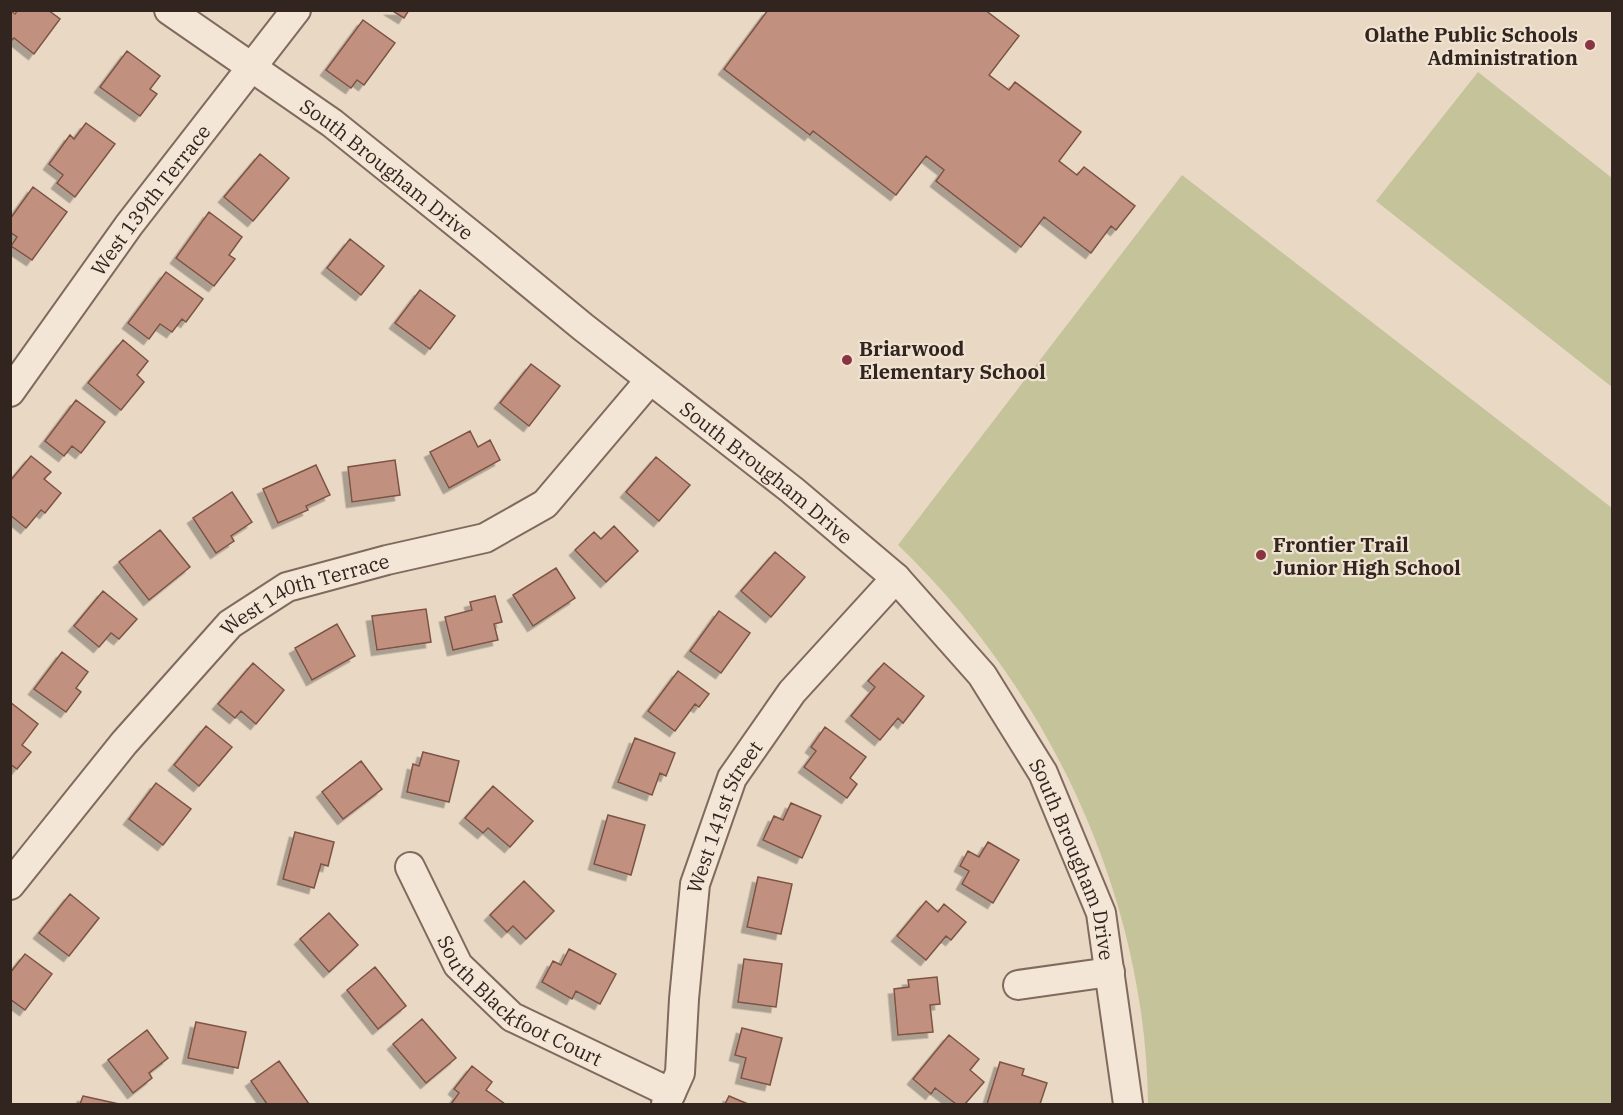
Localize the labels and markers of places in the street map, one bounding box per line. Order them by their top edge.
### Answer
place label: Olathe Public Schools Administration [1364,21,1578,71]
marker: Olathe Public Schools Administration [1583,38,1597,52]
place label: Briarwood Elementary School [859,335,1046,385]
marker: Briarwood Elementary School [840,353,854,367]
place label: Frontier Trail Junior High School [1273,531,1461,581]
marker: Frontier Trail Junior High School [1254,548,1268,562]

